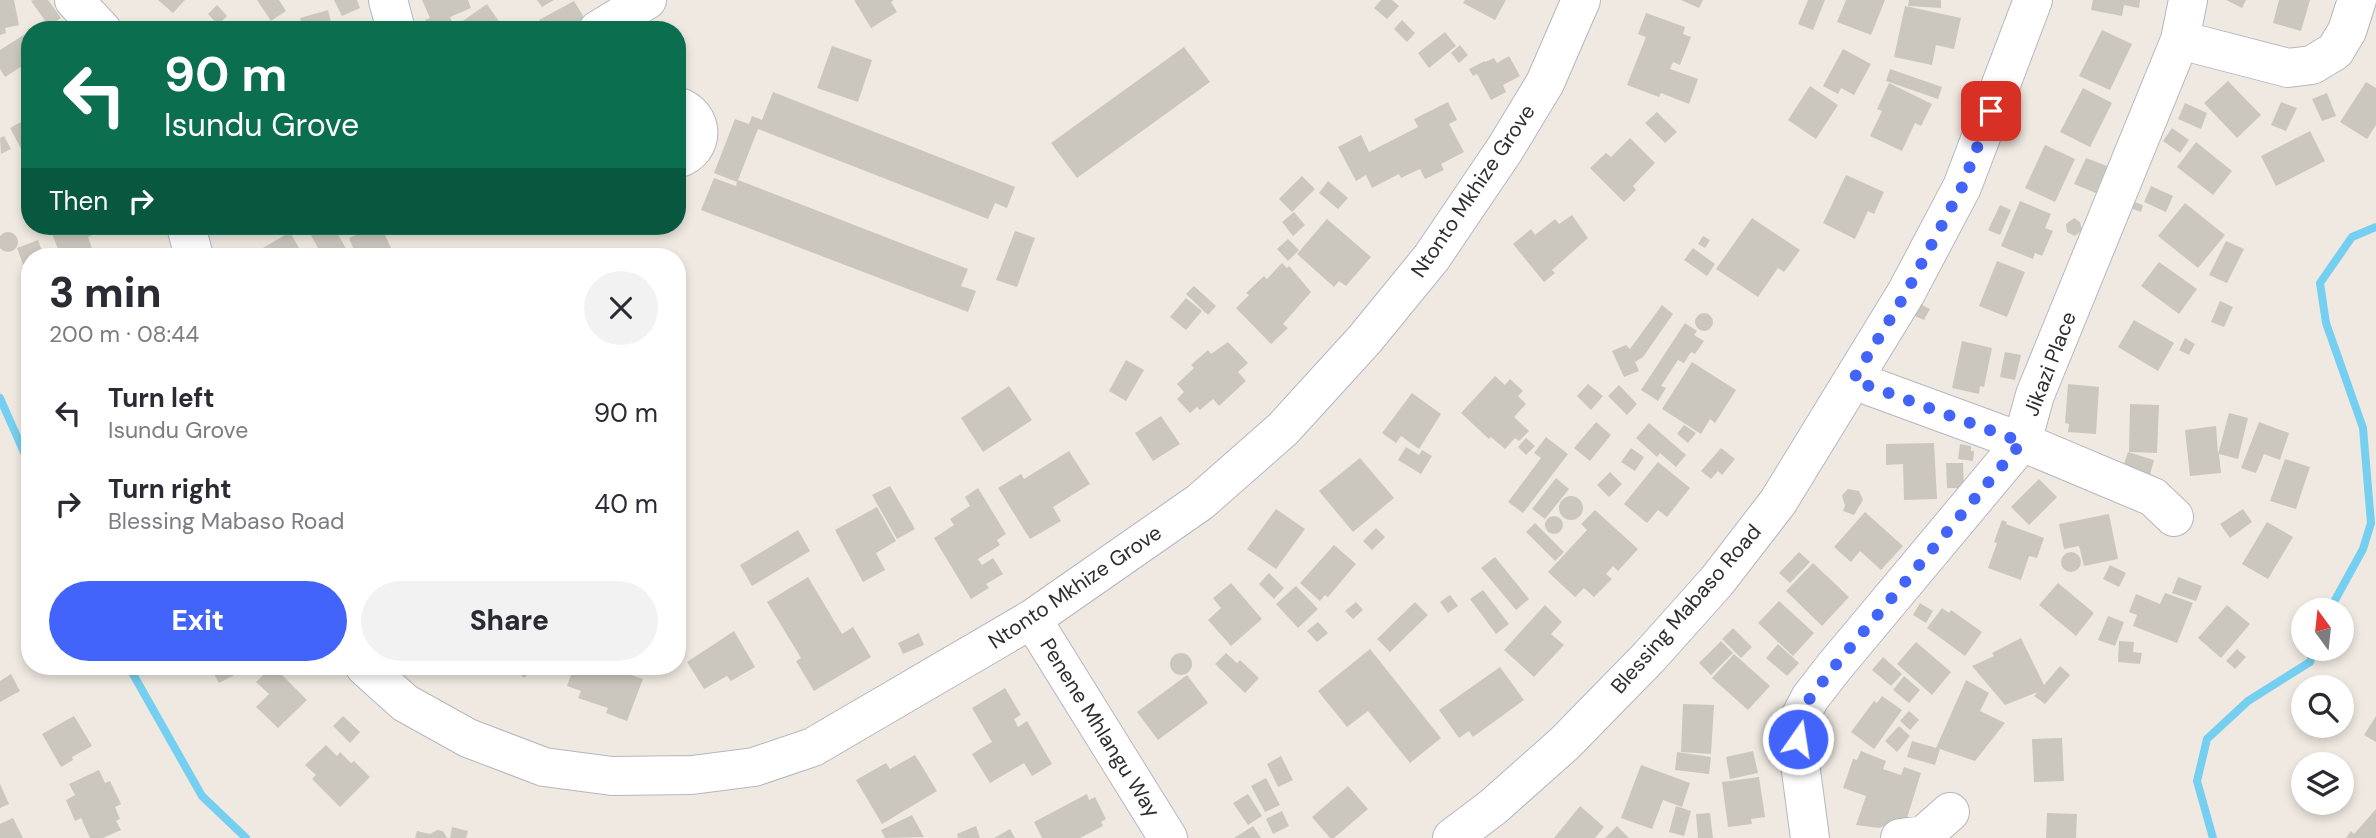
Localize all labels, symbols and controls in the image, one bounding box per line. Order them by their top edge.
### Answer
text: 90 m [164,42,287,106]
icon: left [49,49,140,140]
pin [1961,81,2021,141]
icon: arrive [1972,92,2010,130]
street label: Ntonto Mkhize Grove [1405,99,1541,283]
text: Isundu Grove [164,104,359,146]
icon: right [122,182,160,220]
text: Then [49,184,108,218]
text: 3 min [49,265,162,320]
button: close [584,271,658,345]
street label: Jikazi Place [2017,308,2083,420]
text: 200 m · 08:44 [49,319,199,349]
text: Turn left [108,381,215,415]
icon: left [49,394,87,432]
text: 90 m [594,396,658,430]
text: Isundu Grove [108,415,248,445]
text: Turn right [108,472,232,506]
icon: right [49,485,87,523]
text: 40 m [594,487,658,521]
text: Blessing Mabaso Road [108,506,344,536]
street label: Blessing Mabaso Road [1605,518,1767,700]
street label: Ntonto Mkhize Grove [983,519,1167,655]
button: Exit [49,581,347,661]
button: Share [361,581,658,661]
north arrow [2291,598,2354,662]
map controls [2291,598,2354,815]
street label: Penene Mhlangu Way [1033,633,1167,823]
button: search [2291,675,2354,738]
position arrow [1761,702,1835,776]
button: layers [2291,752,2354,815]

